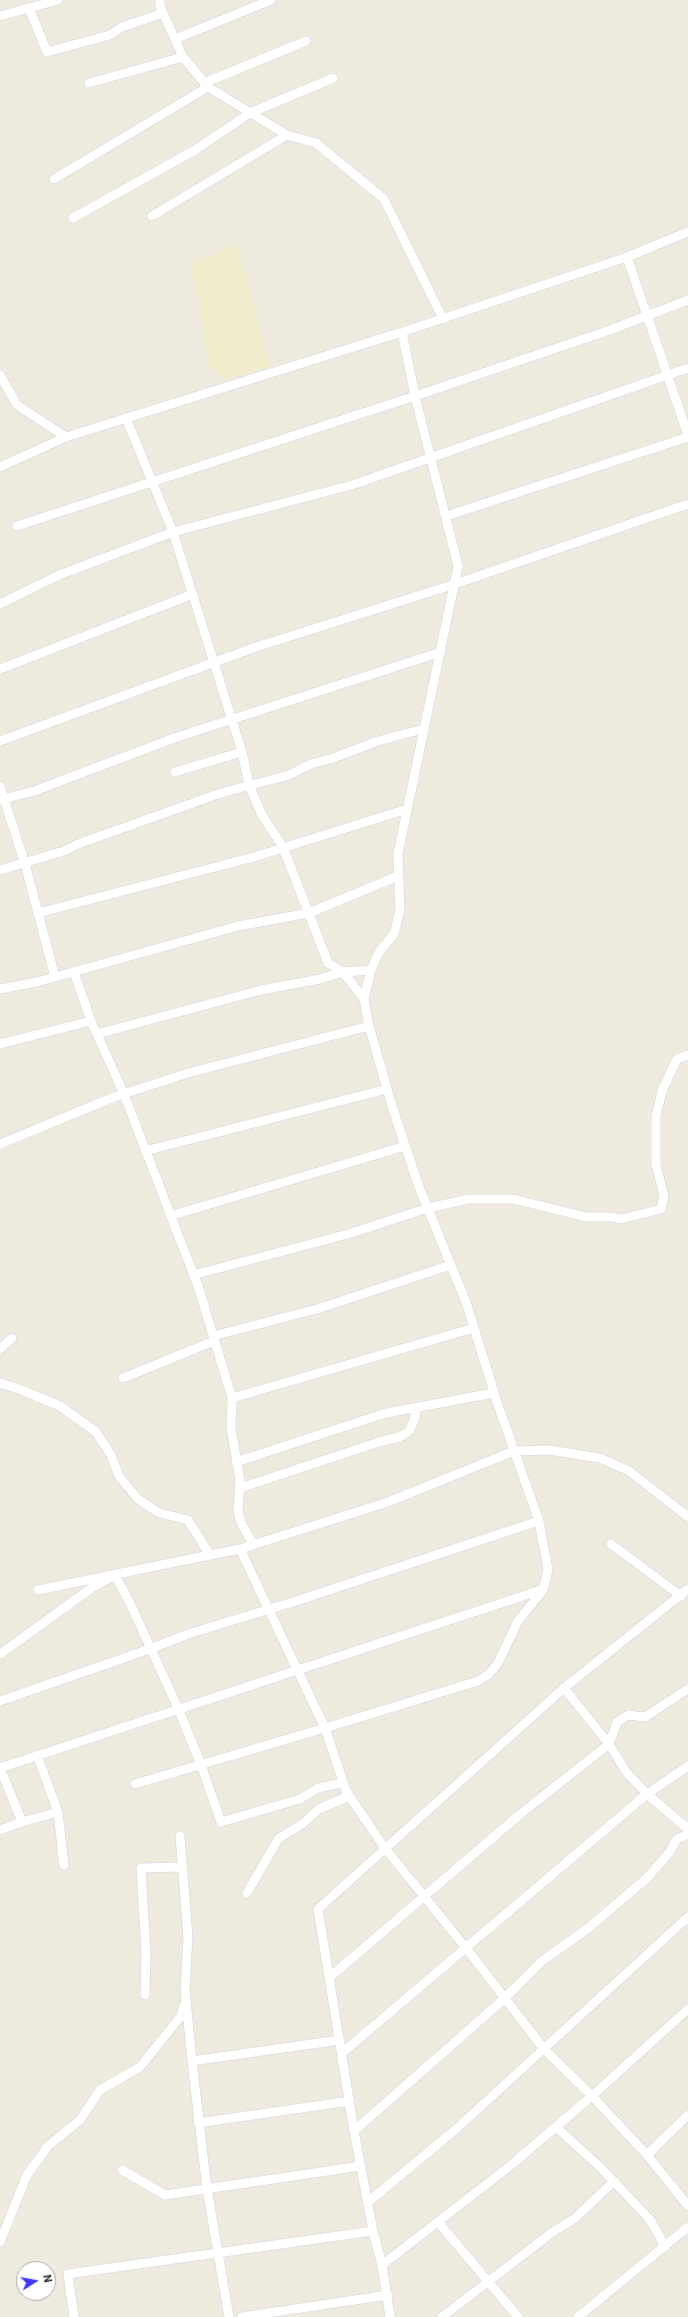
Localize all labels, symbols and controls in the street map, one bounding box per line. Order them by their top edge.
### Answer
north arrow [16,2261,56,2301]
text: N [40,2274,54,2284]

